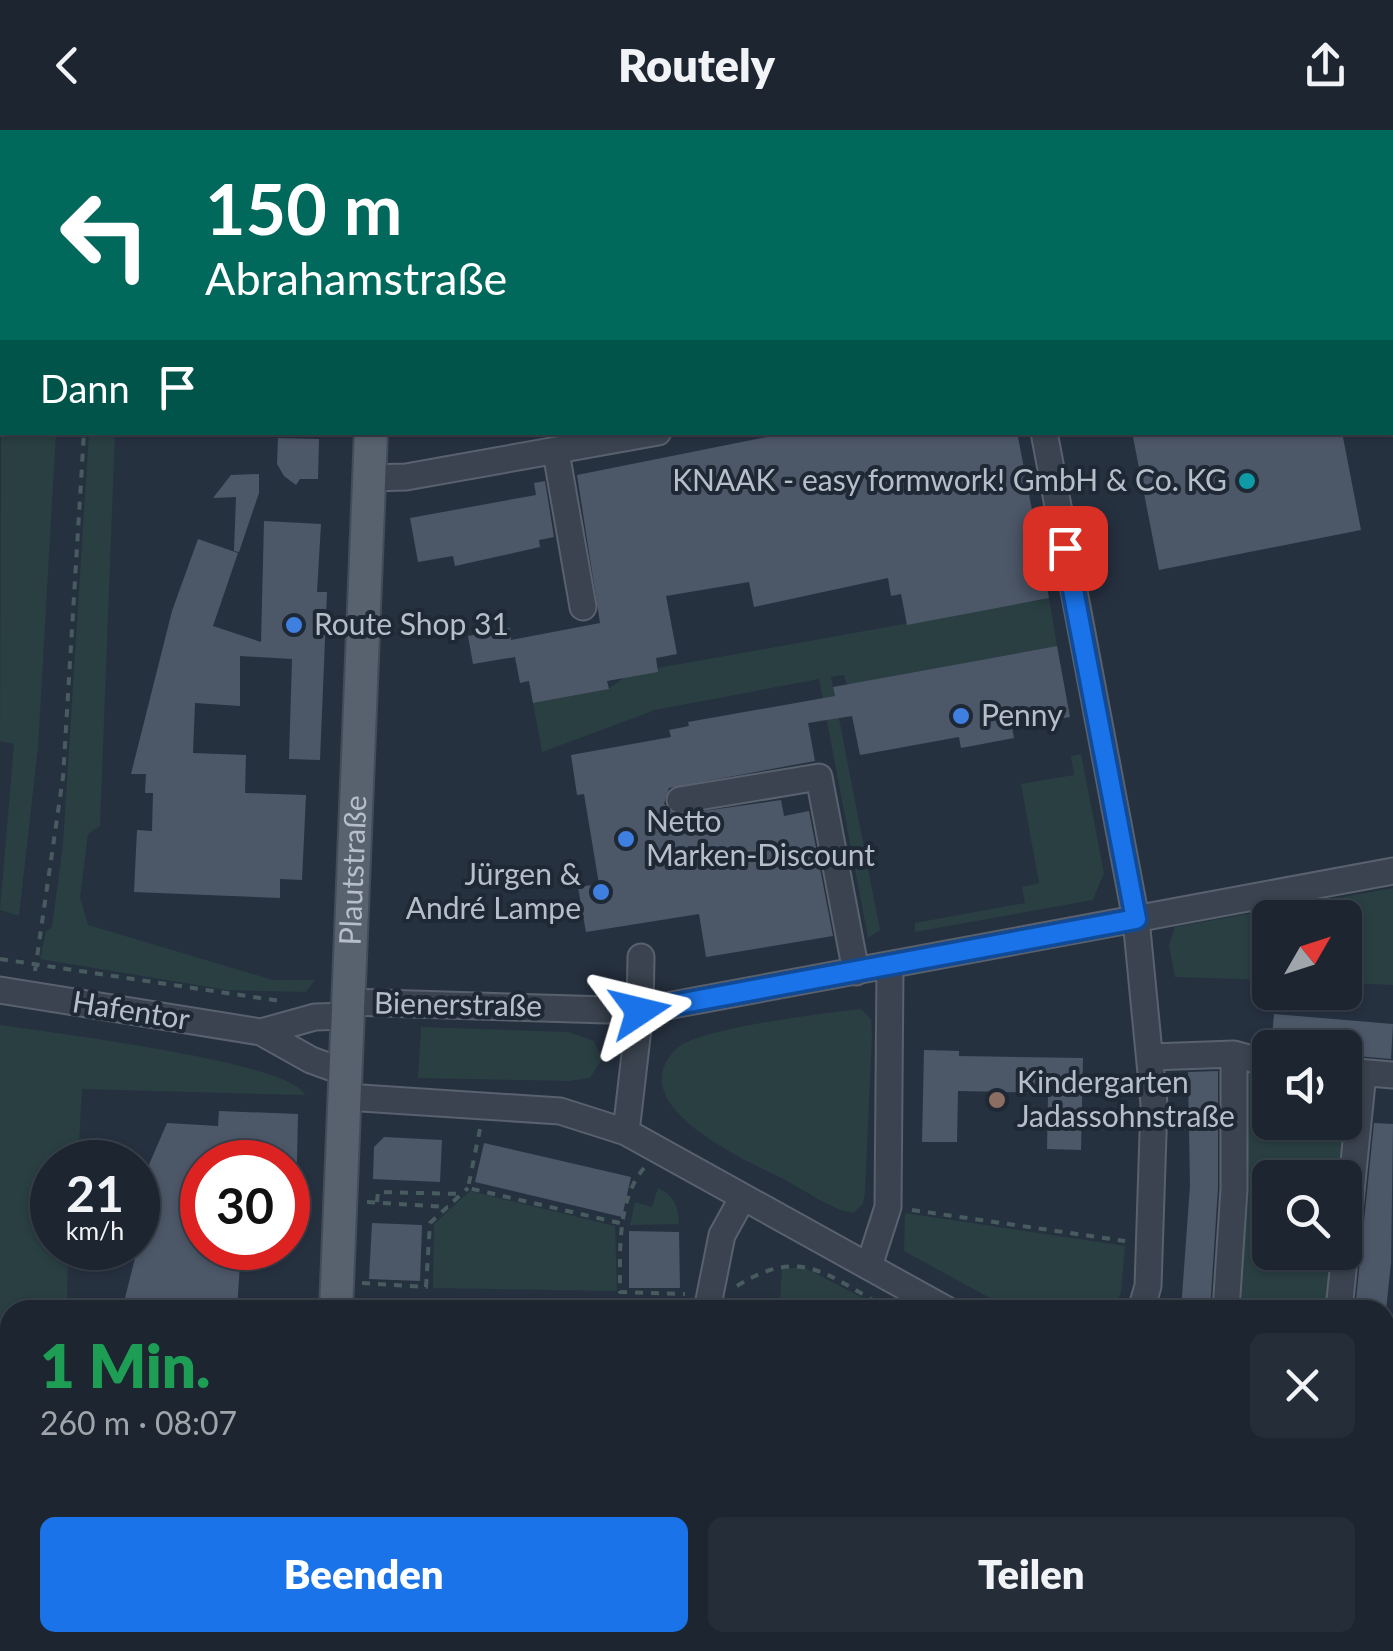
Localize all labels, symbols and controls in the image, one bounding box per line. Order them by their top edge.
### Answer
icon: back [40,38,95,93]
text: Routely [618,38,775,92]
icon: share [1298,38,1353,93]
text: 150 m [205,166,402,250]
icon: left [40,170,170,300]
text: Abrahamstraße [205,251,507,305]
icon: arrive [150,360,205,415]
text: Dann [40,365,130,411]
place label: KNAAK - easy formwork! GmbH & Co. KG [672,461,1227,497]
marker: KNAAK - easy formwork! GmbH & Co. KG [1236,470,1258,492]
pin [1023,506,1108,591]
icon: arrive [1038,521,1093,576]
place label: Route Shop 31 [314,605,509,641]
marker: Route Shop 31 [283,614,305,636]
place label: Penny [981,696,1063,732]
marker: Penny [950,705,972,727]
street label: Plautstraße [331,795,373,946]
place label: Netto Marken-Discount [646,802,875,872]
marker: Netto Marken-Discount [615,828,637,850]
place label: Jürgen & André Lampe [406,855,582,925]
marker: Jürgen & André Lampe [590,881,612,903]
north arrow [1252,900,1362,1010]
map controls [1252,900,1362,1270]
position arrow [588,959,692,1063]
street label: Hafentor [70,982,193,1036]
street label: Bienerstraße [374,984,542,1022]
button: sound [1252,1030,1362,1140]
place label: Kindergarten Jadassohnstraße [1017,1063,1235,1133]
marker: Kindergarten Jadassohnstraße [986,1089,1008,1111]
speed limit sign: 30 [180,1140,310,1270]
button: search [1252,1160,1362,1270]
text: 21 [66,1163,124,1223]
text: km/h [66,1215,124,1245]
text: 1 Min. [40,1329,210,1401]
button: close [1250,1333,1355,1438]
text: 260 m · 08:07 [40,1403,237,1442]
button: Beenden [40,1517,688,1632]
button: Teilen [708,1517,1355,1632]

